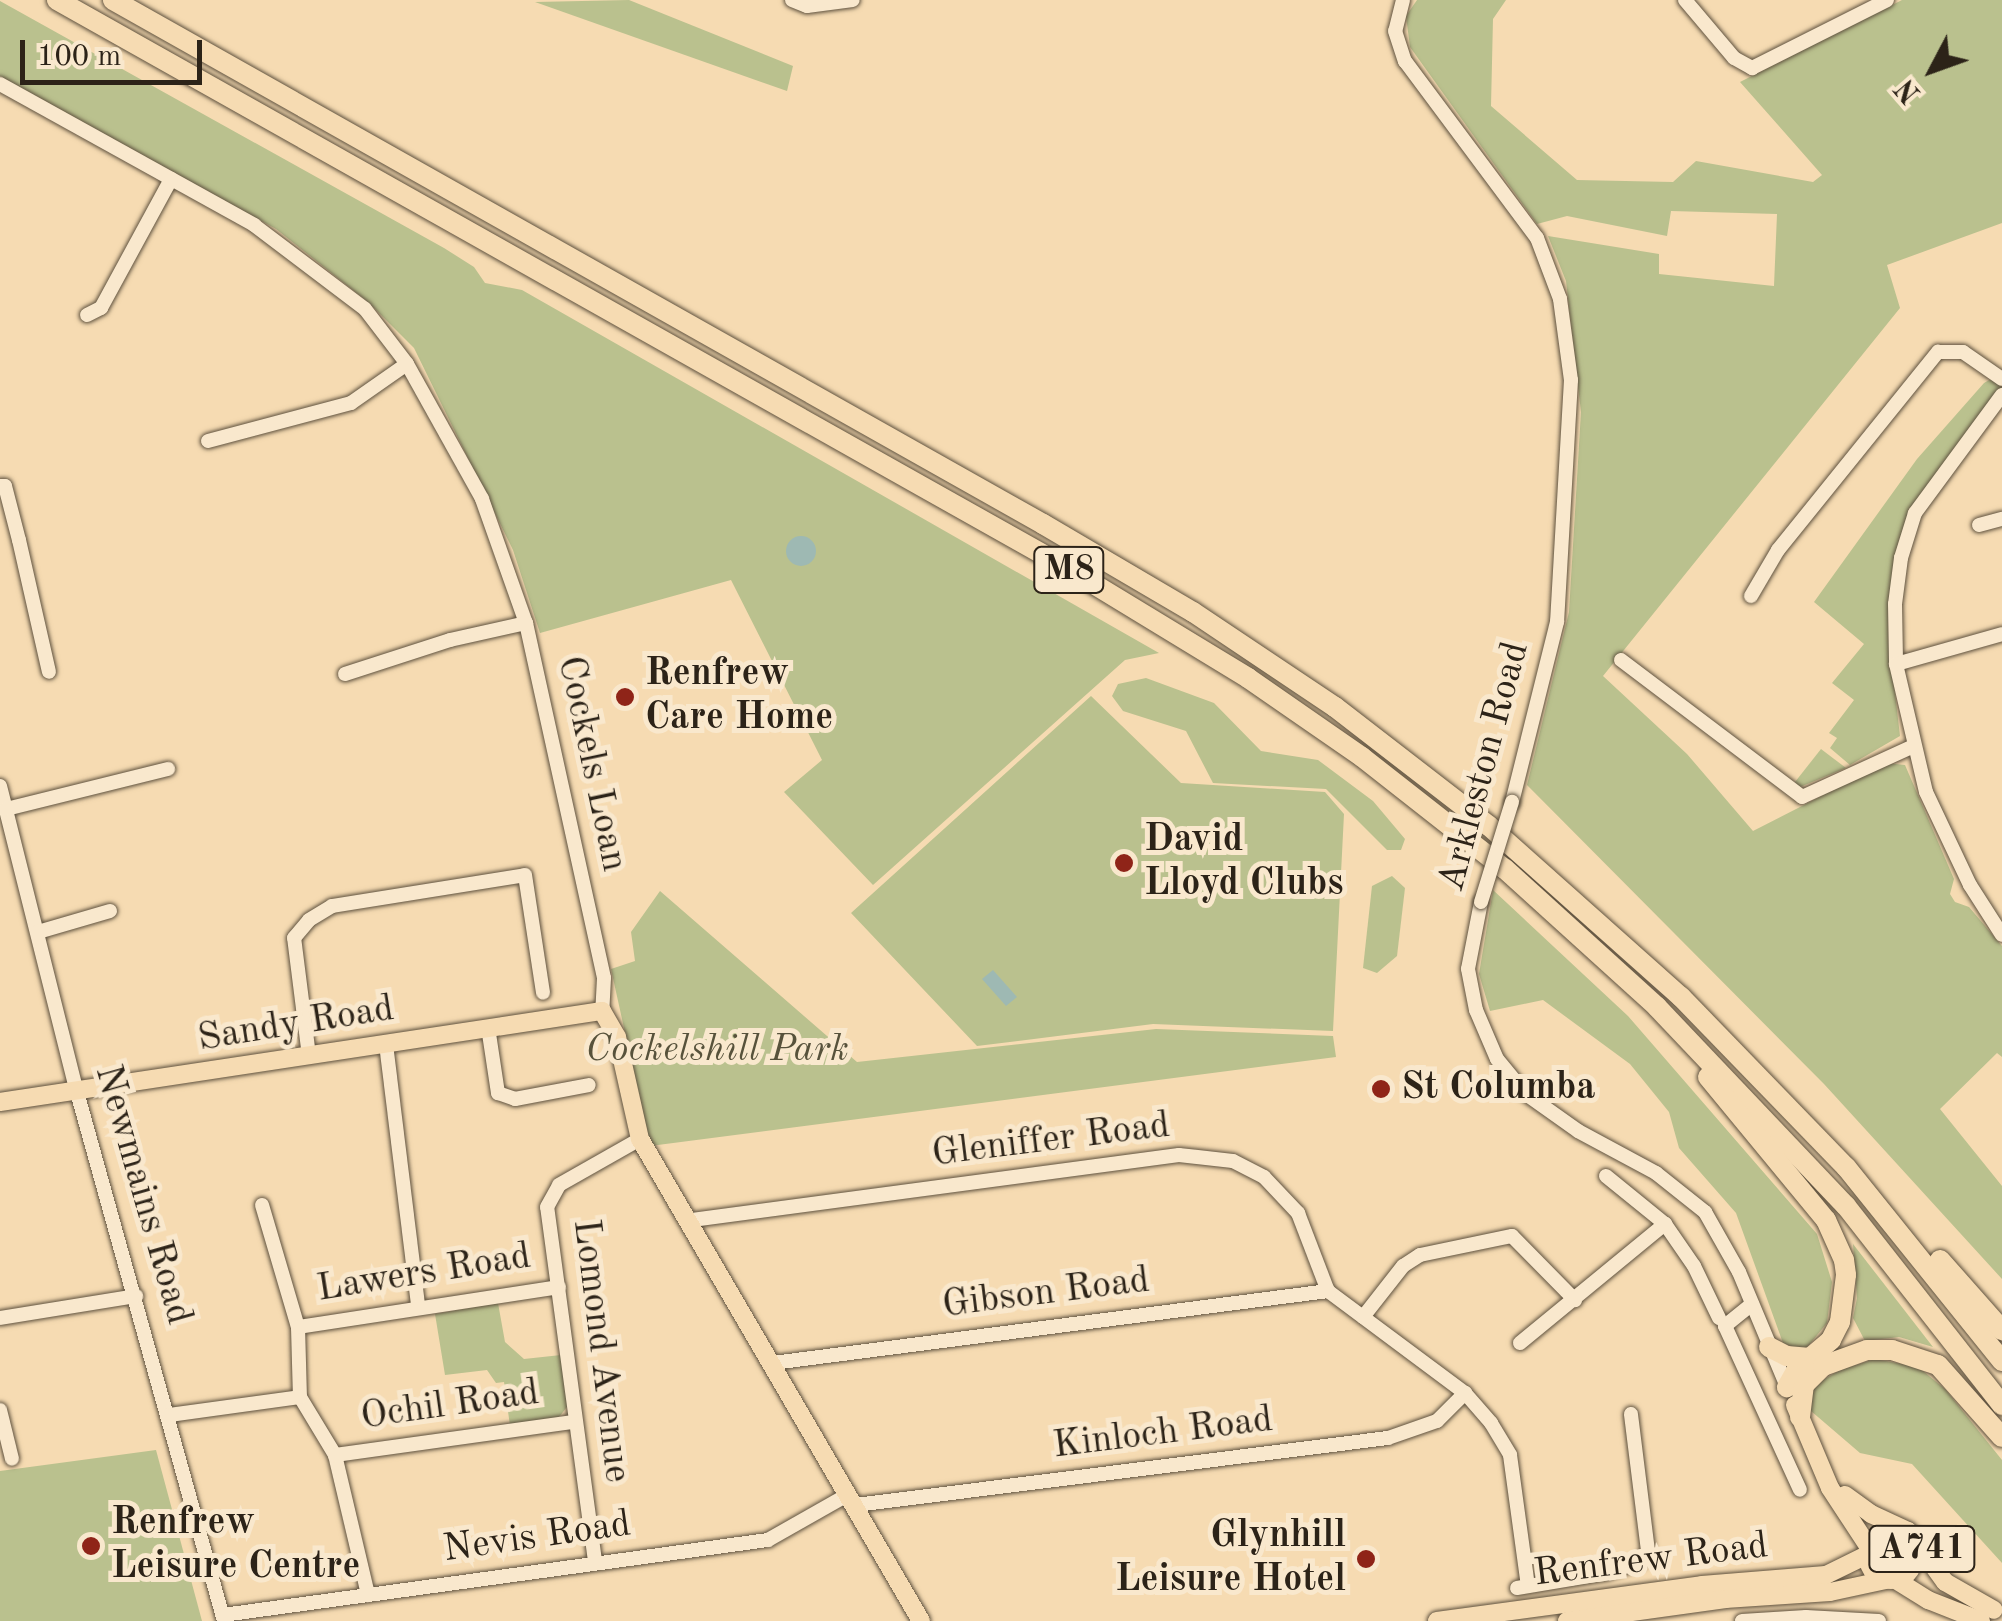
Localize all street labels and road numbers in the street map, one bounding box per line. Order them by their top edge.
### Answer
road number: M8 [1032,540,1106,600]
street label: Arkleston Road [1430,637,1540,897]
street label: Cockels Loan [546,652,636,876]
street label: Sandy Road [195,987,397,1063]
street label: Newmains Road [83,1060,201,1330]
street label: Gleniffer Road [929,1104,1173,1178]
street label: Lomond Avenue [561,1217,639,1485]
street label: Lawers Road [314,1235,534,1313]
street label: Gibson Road [940,1259,1152,1329]
street label: Ochil Road [358,1371,542,1441]
street label: Kinloch Road [1050,1398,1276,1470]
street label: Nevis Road [440,1502,634,1574]
road number: A741 [1867,1519,1977,1579]
street label: Renfrew Road [1531,1524,1771,1598]

